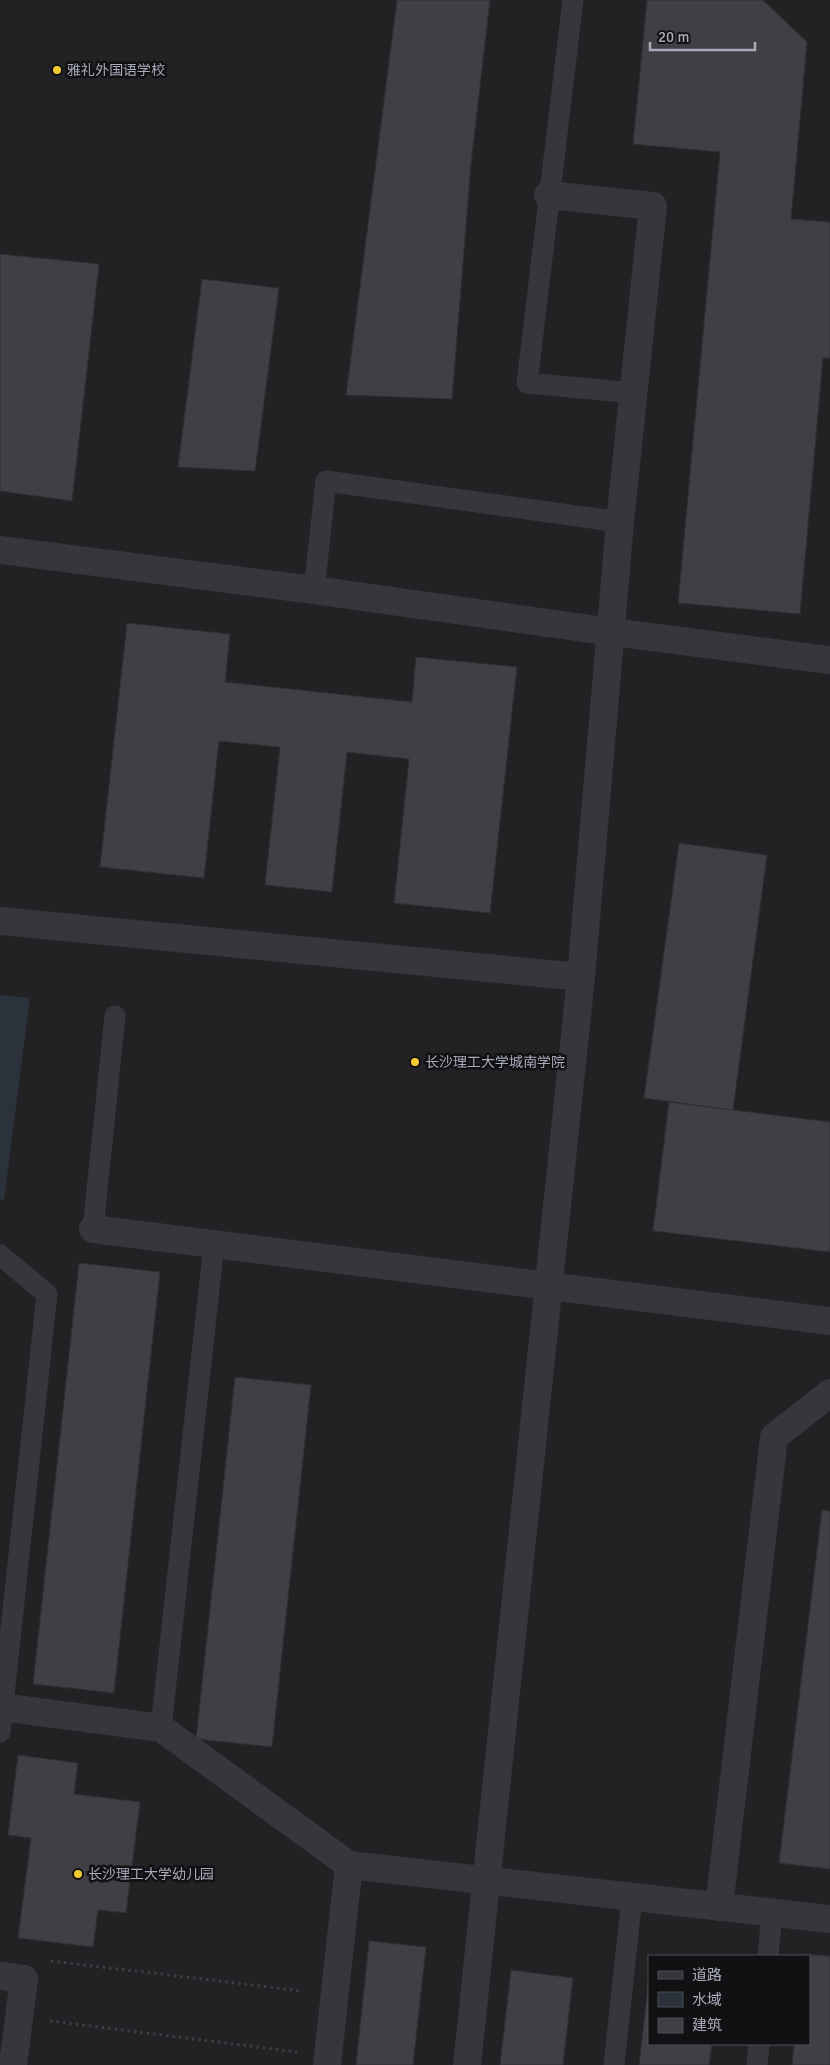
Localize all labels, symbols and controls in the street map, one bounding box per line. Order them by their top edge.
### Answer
scale bar [650,20,755,52]
text: 20 m [658,28,689,46]
place label: 雅礼外国语学校 [67,62,165,79]
marker: 雅礼外国语学校 [51,64,63,76]
place label: 长沙理工大学城南学院 [425,1054,565,1071]
marker: 长沙理工大学城南学院 [409,1056,421,1068]
place label: 长沙理工大学幼儿园 [88,1866,214,1883]
marker: 长沙理工大学幼儿园 [72,1868,84,1880]
legend [648,1955,810,2045]
text: 道路 [692,1966,722,1984]
text: 水域 [692,1991,722,2009]
text: 建筑 [692,2016,722,2034]

